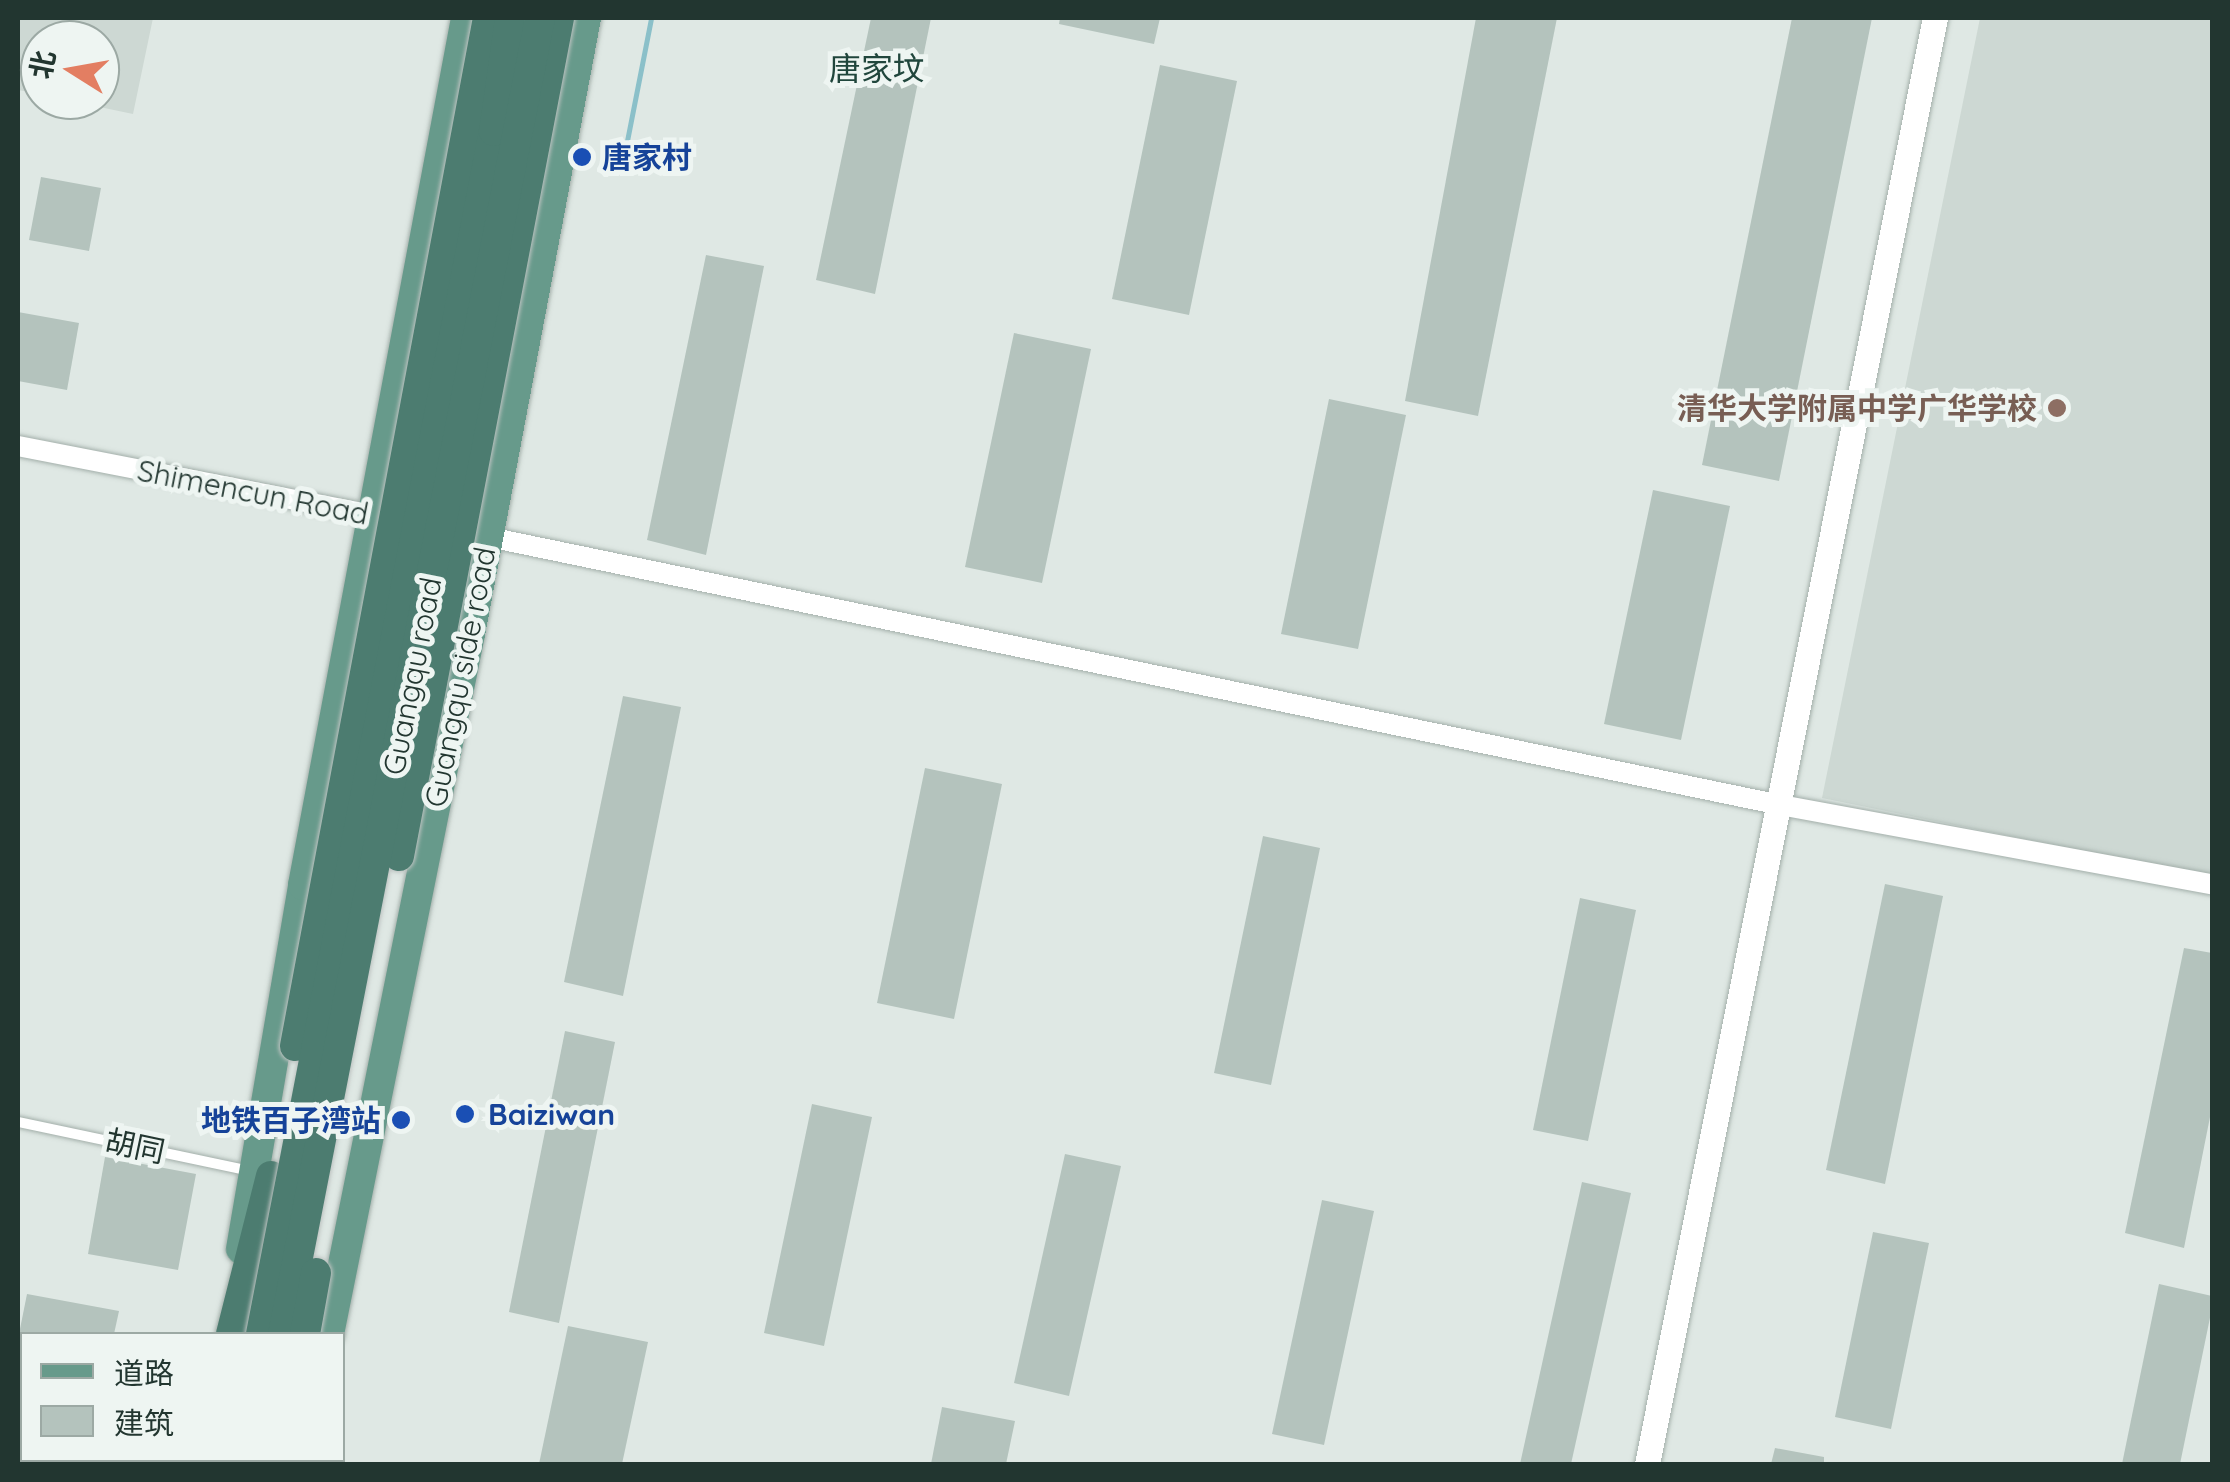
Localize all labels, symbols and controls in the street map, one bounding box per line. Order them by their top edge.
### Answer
north arrow [20,20,120,120]
text: 北 [22,47,62,82]
district label: 唐家坟 [829,49,925,87]
place label: 唐家村 [602,139,692,175]
marker: 唐家村 [571,146,593,168]
place label: 清华大学附属中学广华学校 [1677,390,2037,426]
marker: 清华大学附属中学广华学校 [2046,397,2068,419]
street label: Shimencun Road [134,452,372,532]
street label: Guangqu side road [417,544,503,810]
street label: Guangqu road [375,574,449,778]
place label: Baiziwan [488,1096,615,1132]
marker: Baiziwan [452,1101,478,1127]
place label: 地铁百子湾站 [201,1102,381,1138]
marker: 地铁百子湾站 [390,1109,412,1131]
street label: 胡同 [102,1122,168,1170]
legend [20,1332,345,1462]
text: 道路 [114,1354,174,1392]
text: 建筑 [114,1404,174,1442]

